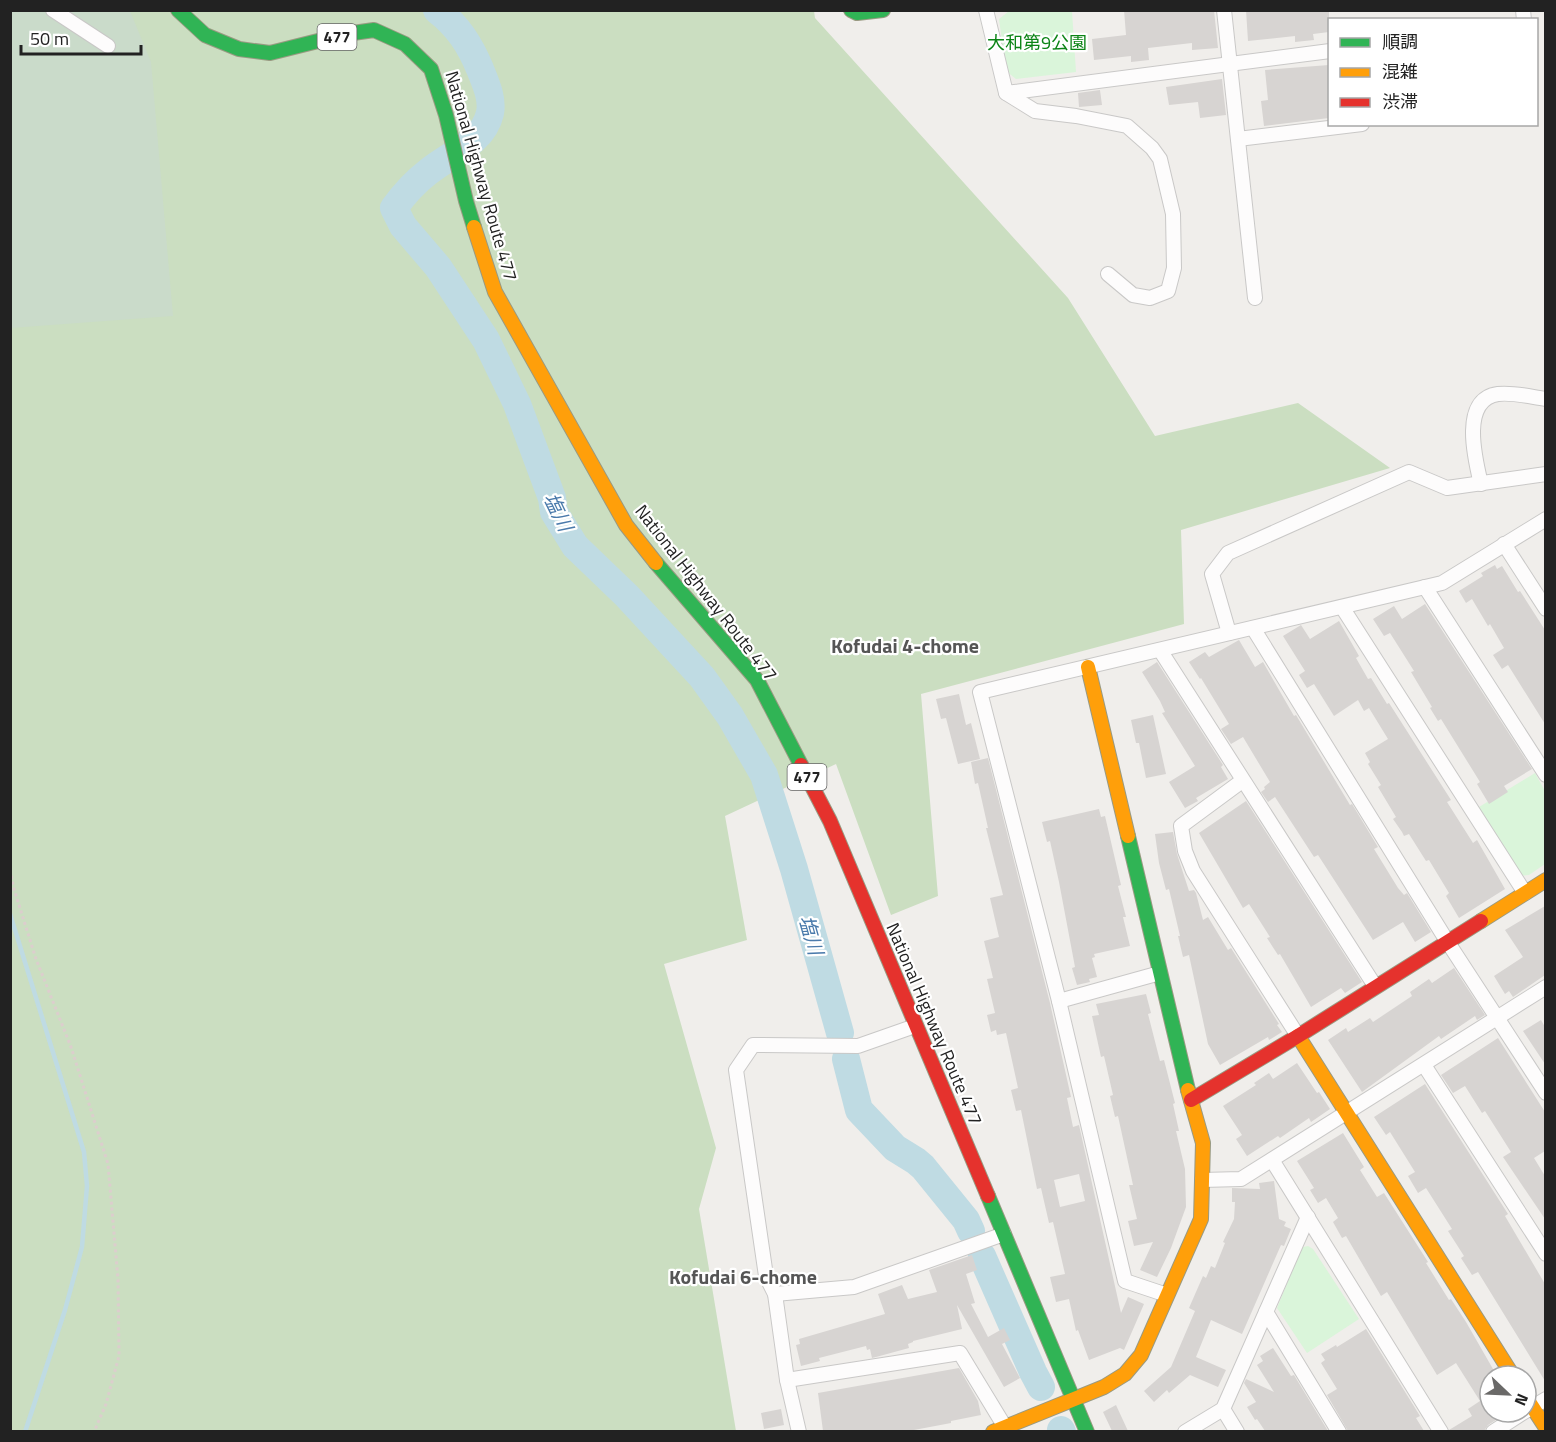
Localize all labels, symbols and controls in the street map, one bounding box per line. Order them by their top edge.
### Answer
scale bar [21,18,141,56]
legend [1328,18,1538,126]
road number: 477 [318,24,356,50]
text: 50 m [30,25,69,52]
text: 順調 [1382,28,1418,55]
park label: 大和第9公園 [987,29,1087,56]
text: 混雑 [1382,58,1418,85]
street label: National Highway Route 477 [439,68,524,284]
text: 渋滞 [1382,88,1418,115]
water label: 塩川 [536,487,582,538]
street label: National Highway Route 477 [629,499,784,687]
district label: Kofudai 4-chome [831,630,979,661]
road number: 477 [788,764,826,790]
water label: 塩川 [791,911,832,960]
street label: National Highway Route 477 [880,918,989,1129]
district label: Kofudai 6-chome [669,1261,817,1292]
north arrow [1478,1364,1538,1424]
text: N [1509,1390,1535,1410]

